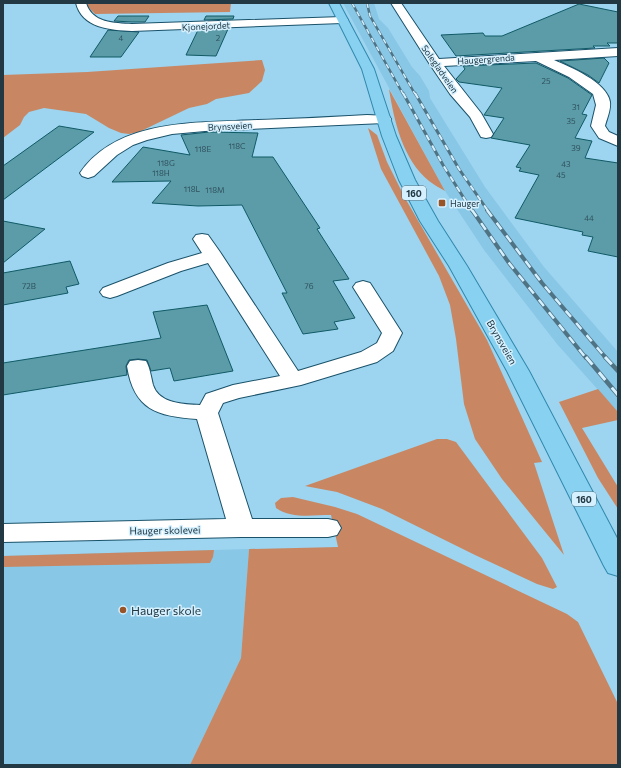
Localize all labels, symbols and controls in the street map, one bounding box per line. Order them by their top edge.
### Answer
street label: Kjonejordet [182,19,231,33]
house number: 4 [119,33,124,43]
house number: 2 [216,33,221,43]
street label: Solegladveien [419,43,461,95]
street label: Haugergrenda [457,51,515,67]
house number: 25 [541,76,551,86]
house number: 31 [572,102,580,112]
house number: 35 [566,116,576,126]
street label: Brynsveien [207,119,253,133]
house number: 118C [228,141,246,151]
house number: 39 [571,143,581,153]
house number: 118E [195,144,211,154]
house number: 118G [157,158,175,168]
house number: 43 [561,159,571,169]
house number: 118H [152,168,170,178]
house number: 45 [556,170,566,180]
house number: 118L [184,184,201,194]
house number: 118M [205,185,225,195]
road number: 160 [402,186,426,200]
marker: Hauger [437,198,447,208]
place label: Hauger [450,198,480,209]
house number: 44 [584,213,594,223]
house number: 72B [22,281,36,291]
house number: 76 [304,281,314,291]
street label: Brynsveien [484,318,520,366]
road number: 160 [572,492,596,506]
street label: Hauger skolevei [129,523,201,537]
place label: Hauger skole [131,603,201,617]
marker: Hauger skole [118,605,128,615]

